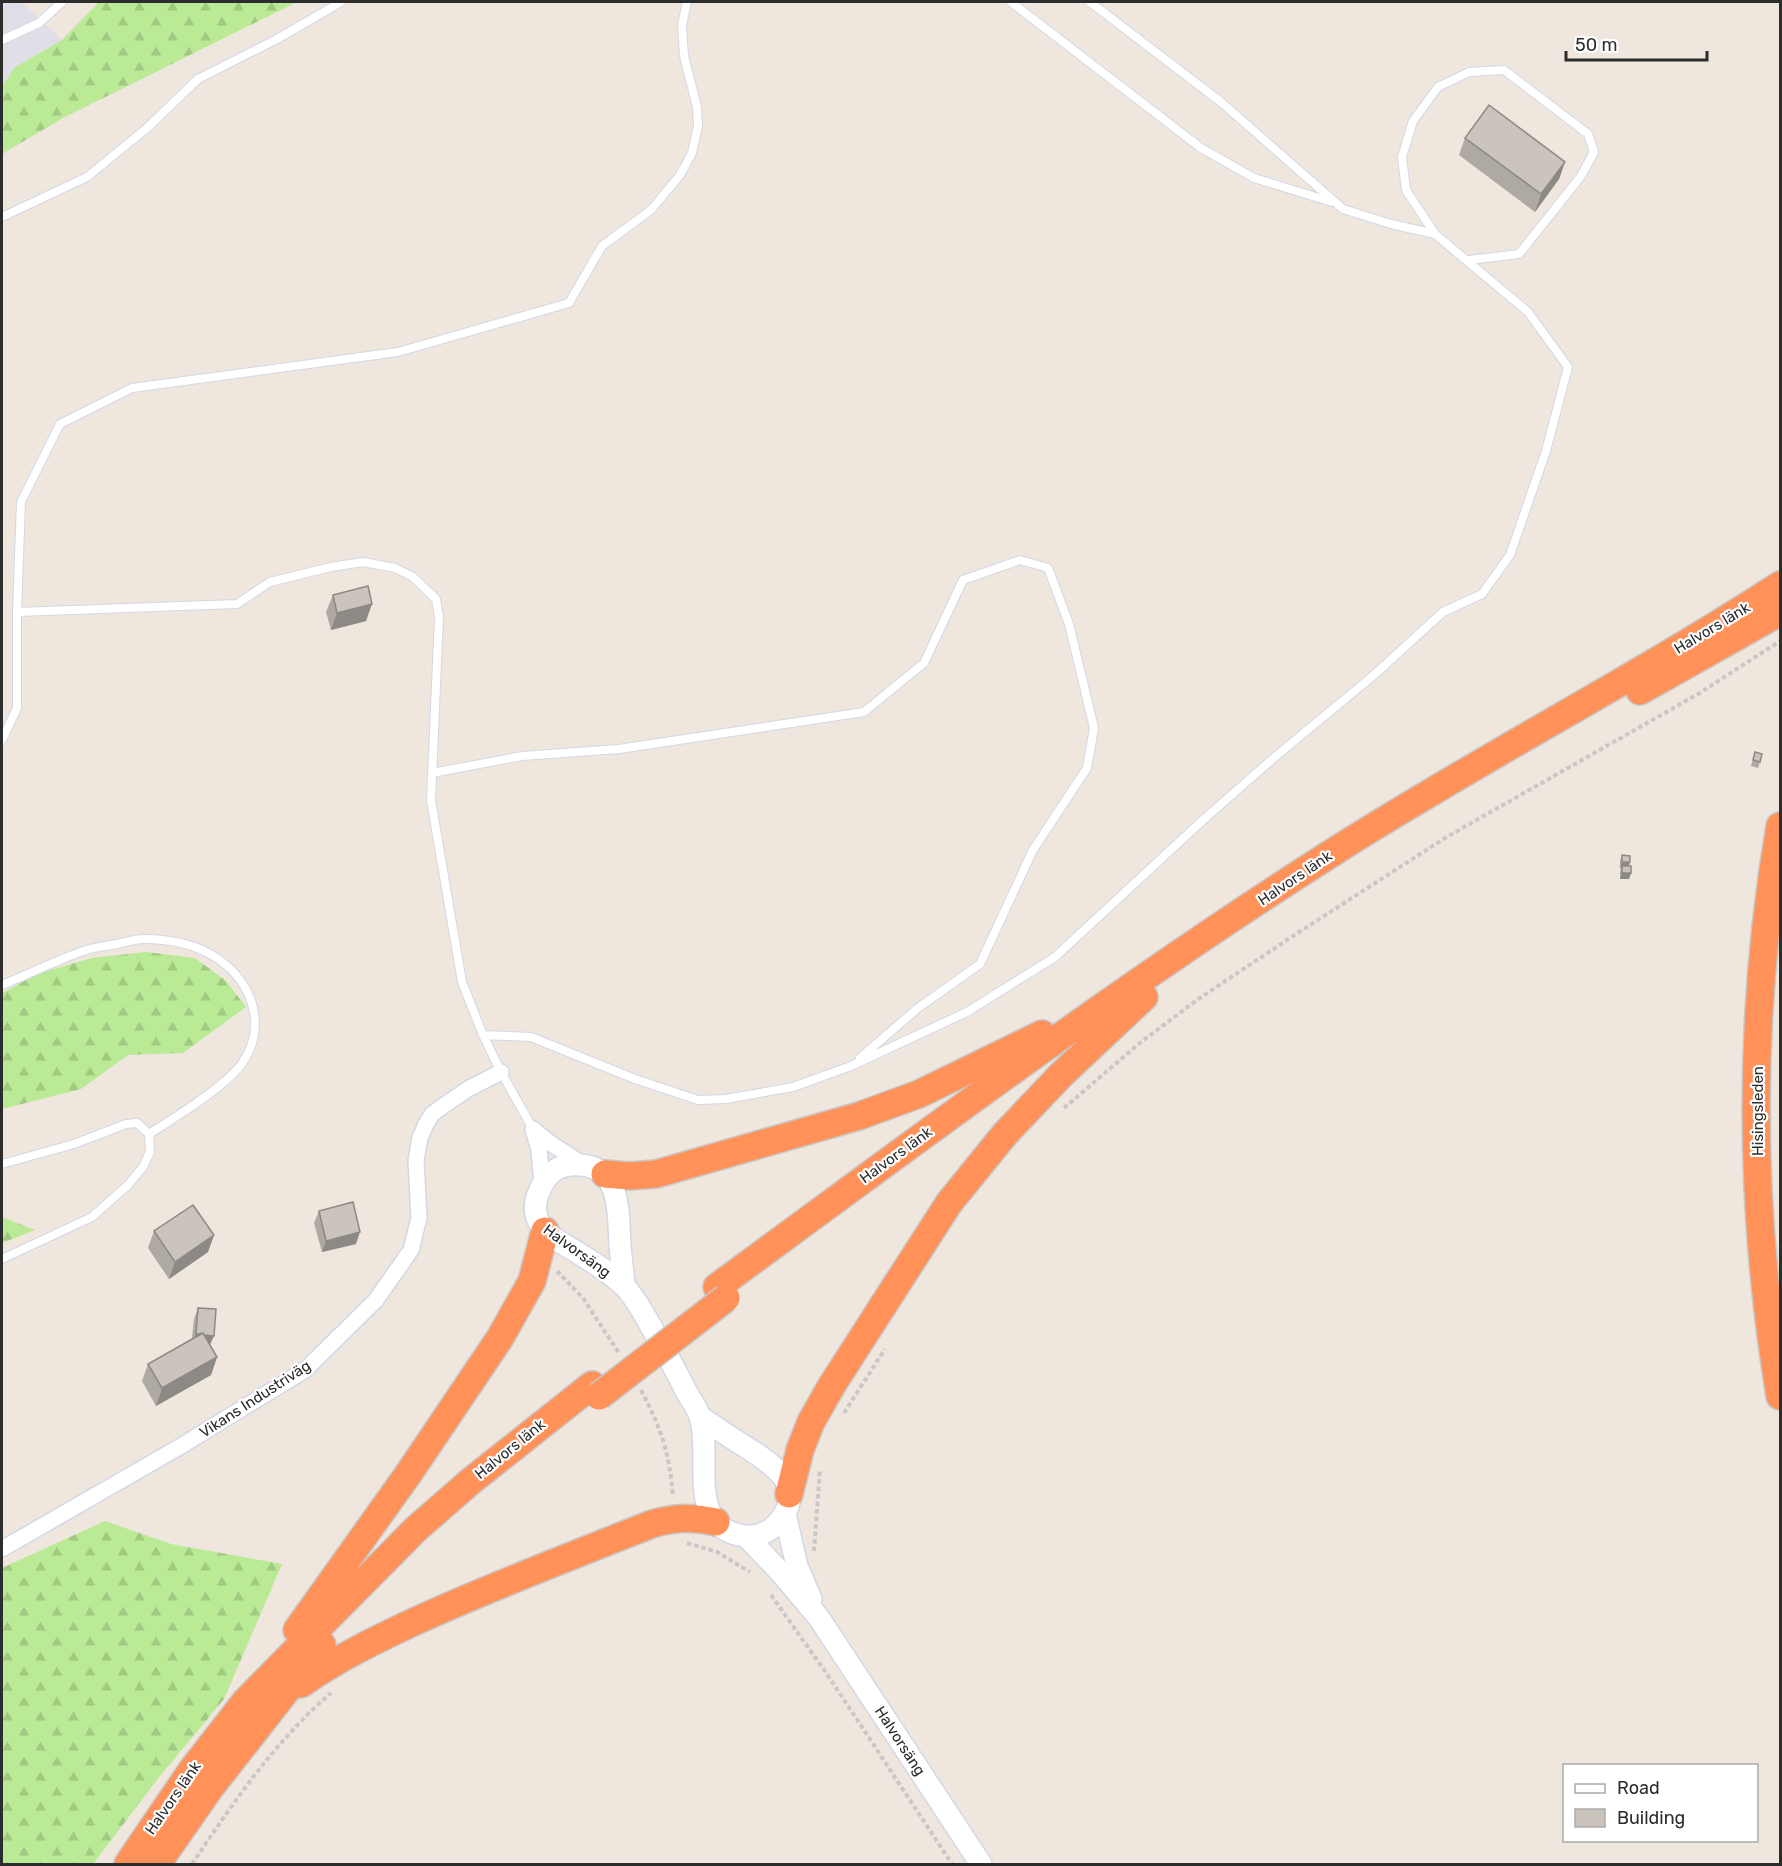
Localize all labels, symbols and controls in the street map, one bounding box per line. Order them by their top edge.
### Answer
scale bar [1566,24,1707,62]
text: 50 m [1575,34,1618,56]
street label: Halvors länk [1671,598,1753,658]
street label: Halvors länk [1255,847,1336,909]
street label: Hisingsleden [1749,1066,1767,1156]
street label: Halvors länk [856,1123,936,1187]
street label: Halvorsäng [540,1221,614,1281]
street label: Vikans Industriväg [196,1356,314,1442]
street label: Halvors länk [471,1415,549,1483]
street label: Halvorsäng [871,1703,929,1779]
street label: Halvors länk [141,1758,205,1838]
legend [1563,1764,1758,1842]
text: Road [1617,1777,1660,1799]
text: Building [1617,1807,1685,1829]

